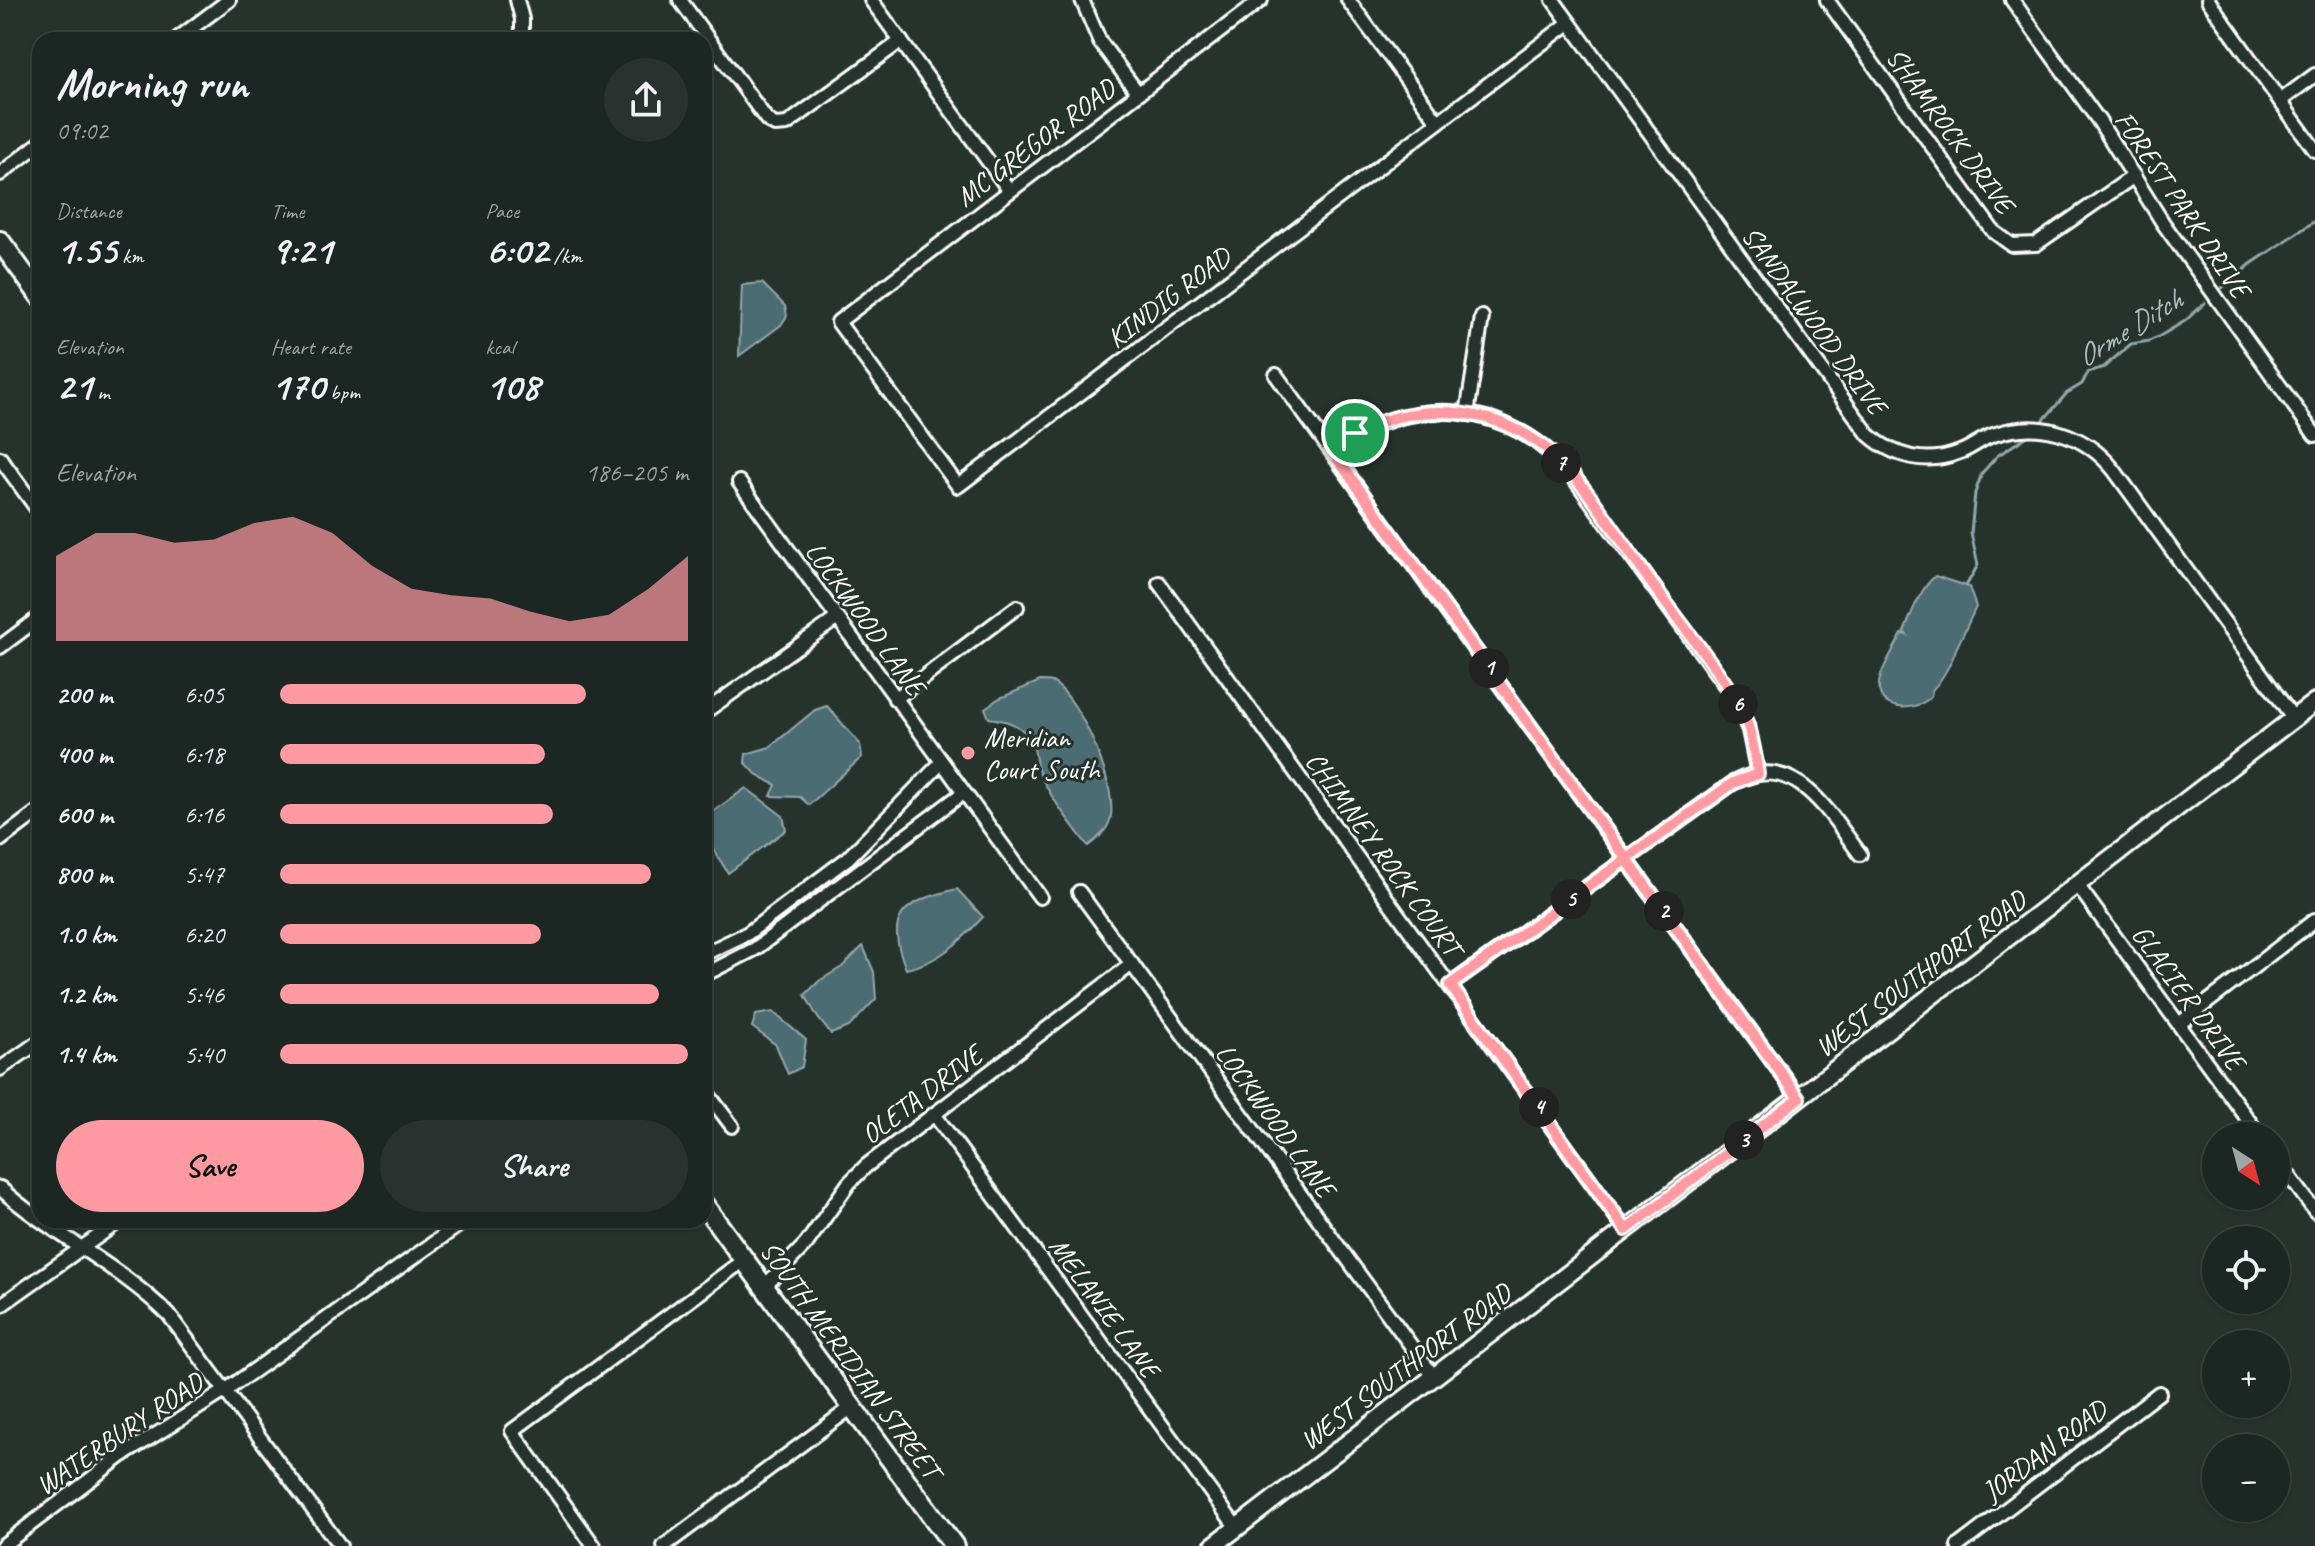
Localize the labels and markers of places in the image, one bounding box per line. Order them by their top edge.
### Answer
pin [1321,399,1389,467]
pin: 7 [1541,443,1581,483]
pin: 1 [1469,648,1509,688]
pin: 6 [1718,684,1758,724]
place label: Meridian Court South [984,720,1102,787]
marker: Meridian Court South [959,744,977,762]
pin: 5 [1551,879,1591,919]
pin: 2 [1644,891,1684,931]
pin: 4 [1519,1087,1559,1127]
pin: 3 [1724,1120,1764,1160]

